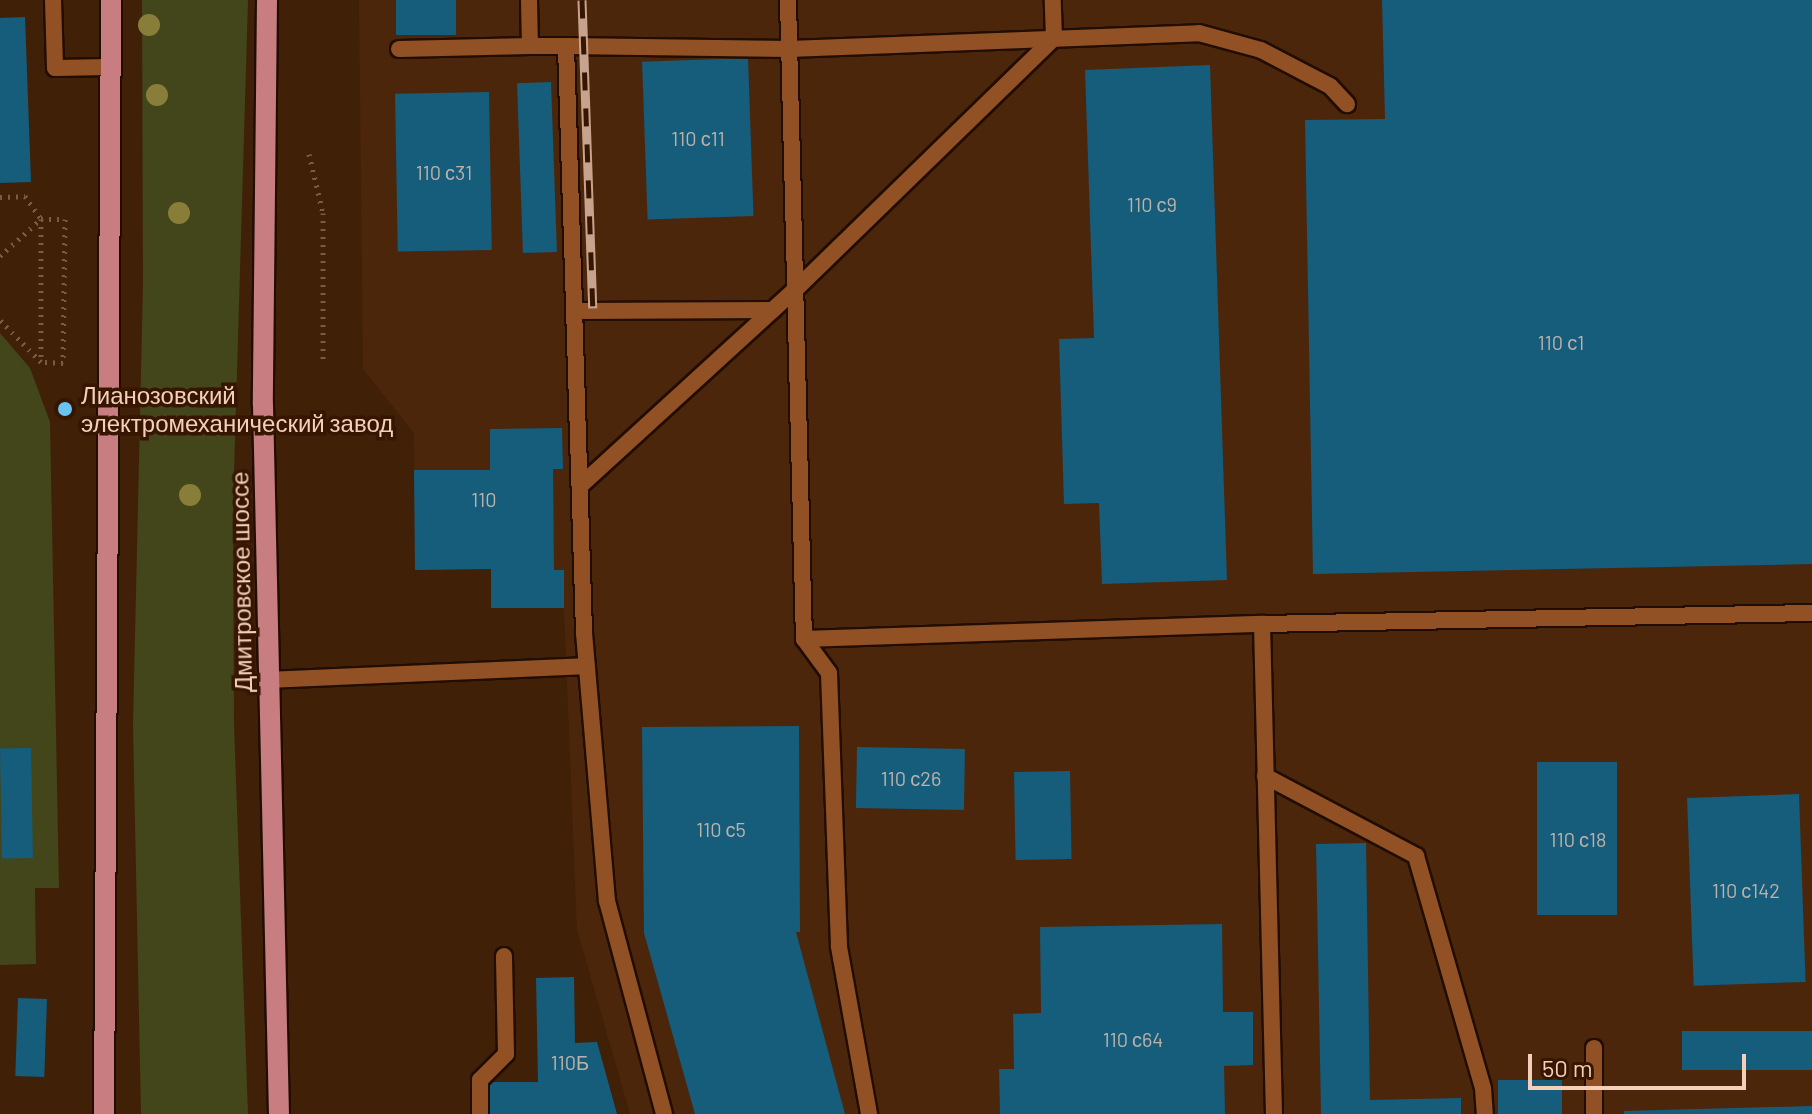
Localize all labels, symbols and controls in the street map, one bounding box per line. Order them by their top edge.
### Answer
house number: 110 с11 [671,126,725,150]
house number: 110 с31 [416,160,472,184]
house number: 110 с9 [1127,192,1177,216]
house number: 110 с1 [1538,330,1584,354]
place label: Лианозовский электромеханический завод [81,381,393,437]
marker: Лианозовский электромеханический завод [56,400,74,418]
street label: Дмитровское шоссе [225,471,257,693]
house number: 110 [471,487,497,511]
house number: 110 с26 [881,766,941,790]
house number: 110 с5 [696,817,746,841]
house number: 110 с18 [1550,827,1606,851]
house number: 110 с142 [1712,878,1780,902]
house number: 110 с64 [1103,1027,1163,1051]
scale bar [1532,1038,1750,1088]
house number: 110Б [551,1050,589,1074]
text: 50 m [1542,1053,1593,1082]

